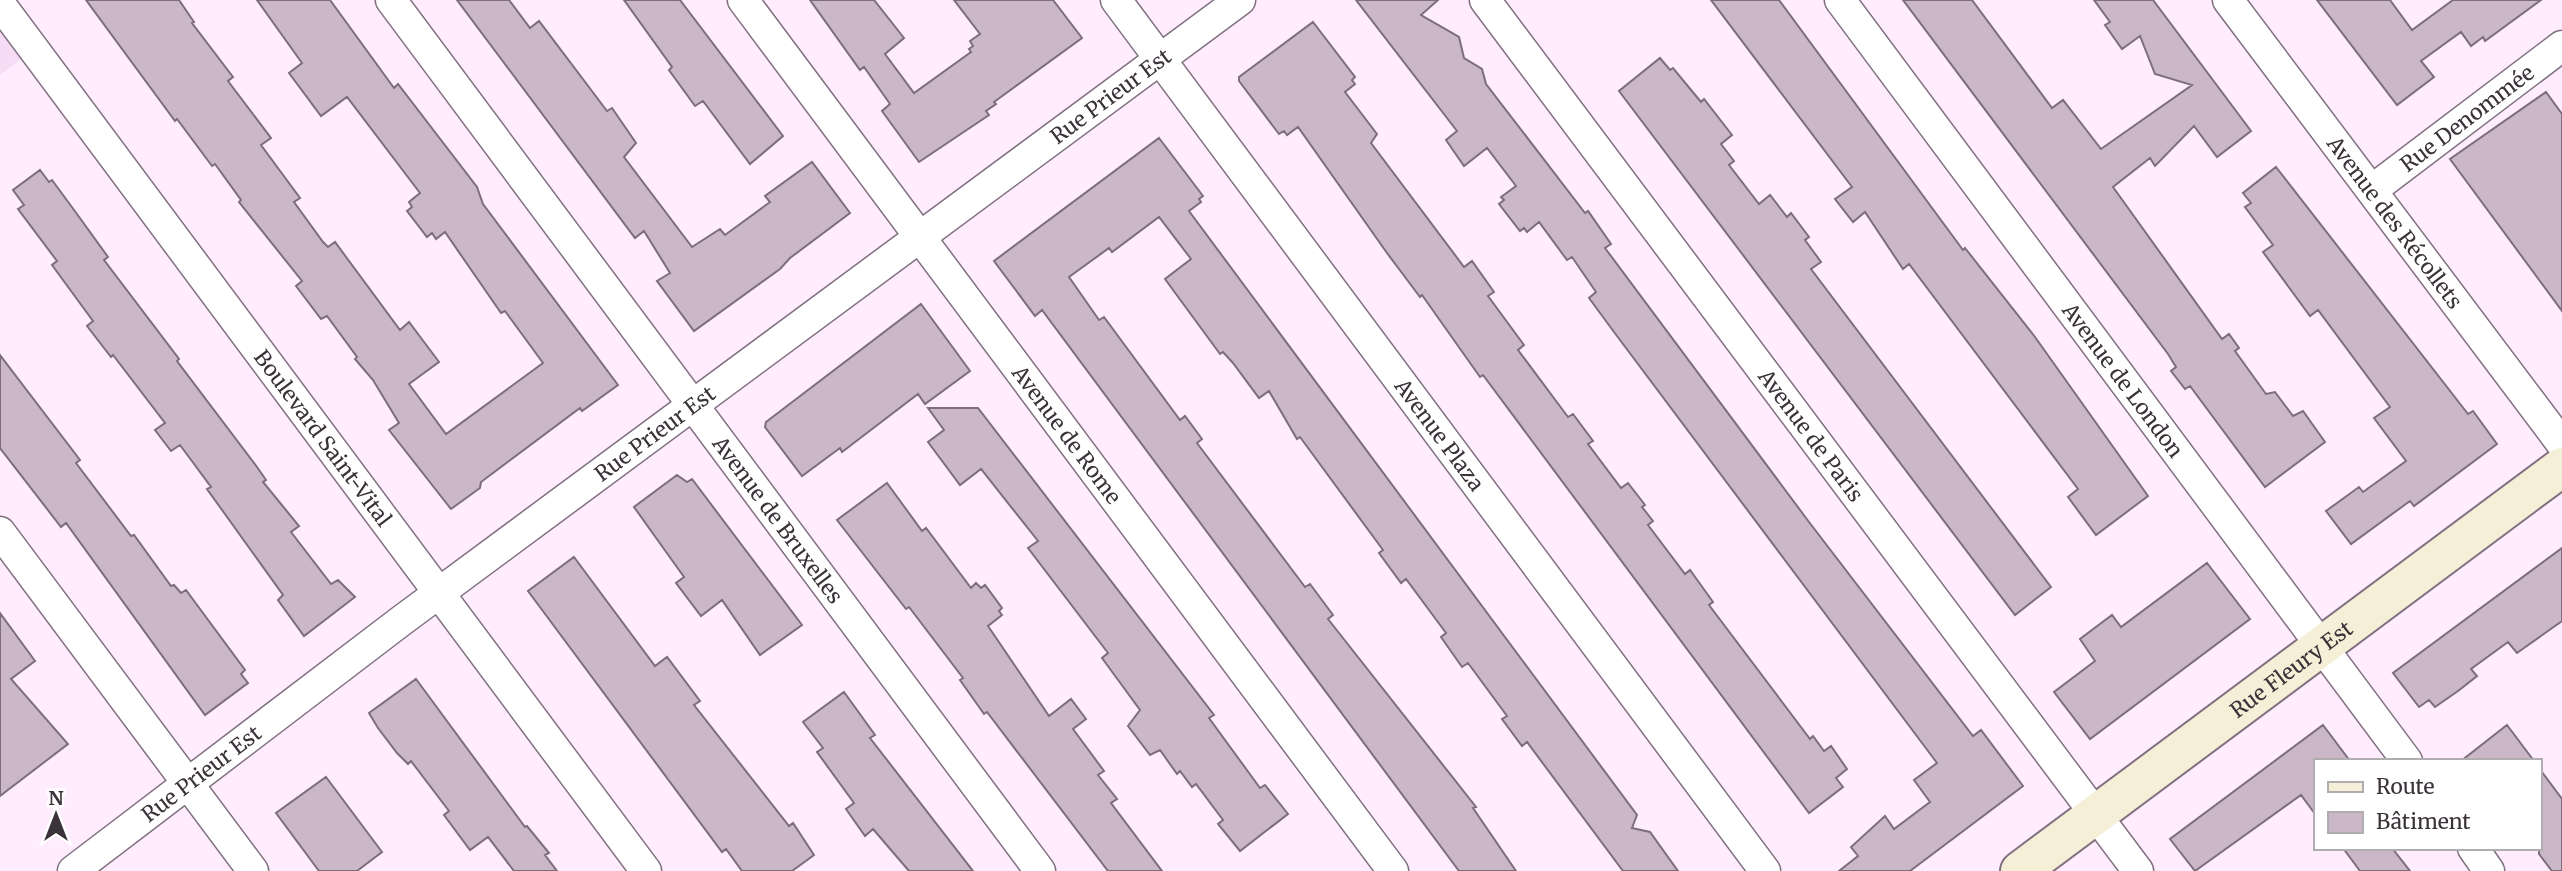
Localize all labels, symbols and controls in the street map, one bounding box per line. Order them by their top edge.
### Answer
street label: Rue Prieur Est [1045,42,1176,150]
street label: Rue Denommée [2395,59,2539,177]
street label: Avenue des Récollets [2321,130,2469,314]
street label: Avenue de London [2056,297,2190,463]
street label: Boulevard Saint-Vital [249,344,398,532]
street label: Avenue de Rome [1006,359,1128,509]
street label: Avenue de Paris [1752,363,1870,507]
street label: Avenue Plaza [1389,372,1490,496]
street label: Rue Prieur Est [589,380,720,487]
street label: Avenue de Bruxelles [707,430,849,609]
street label: Rue Fleury Est [2224,615,2358,723]
street label: Rue Prieur Est [136,719,266,828]
legend [2314,759,2541,850]
text: Route [2376,773,2434,800]
north arrow [21,780,91,850]
text: N [48,786,64,810]
text: Bâtiment [2376,808,2470,835]

